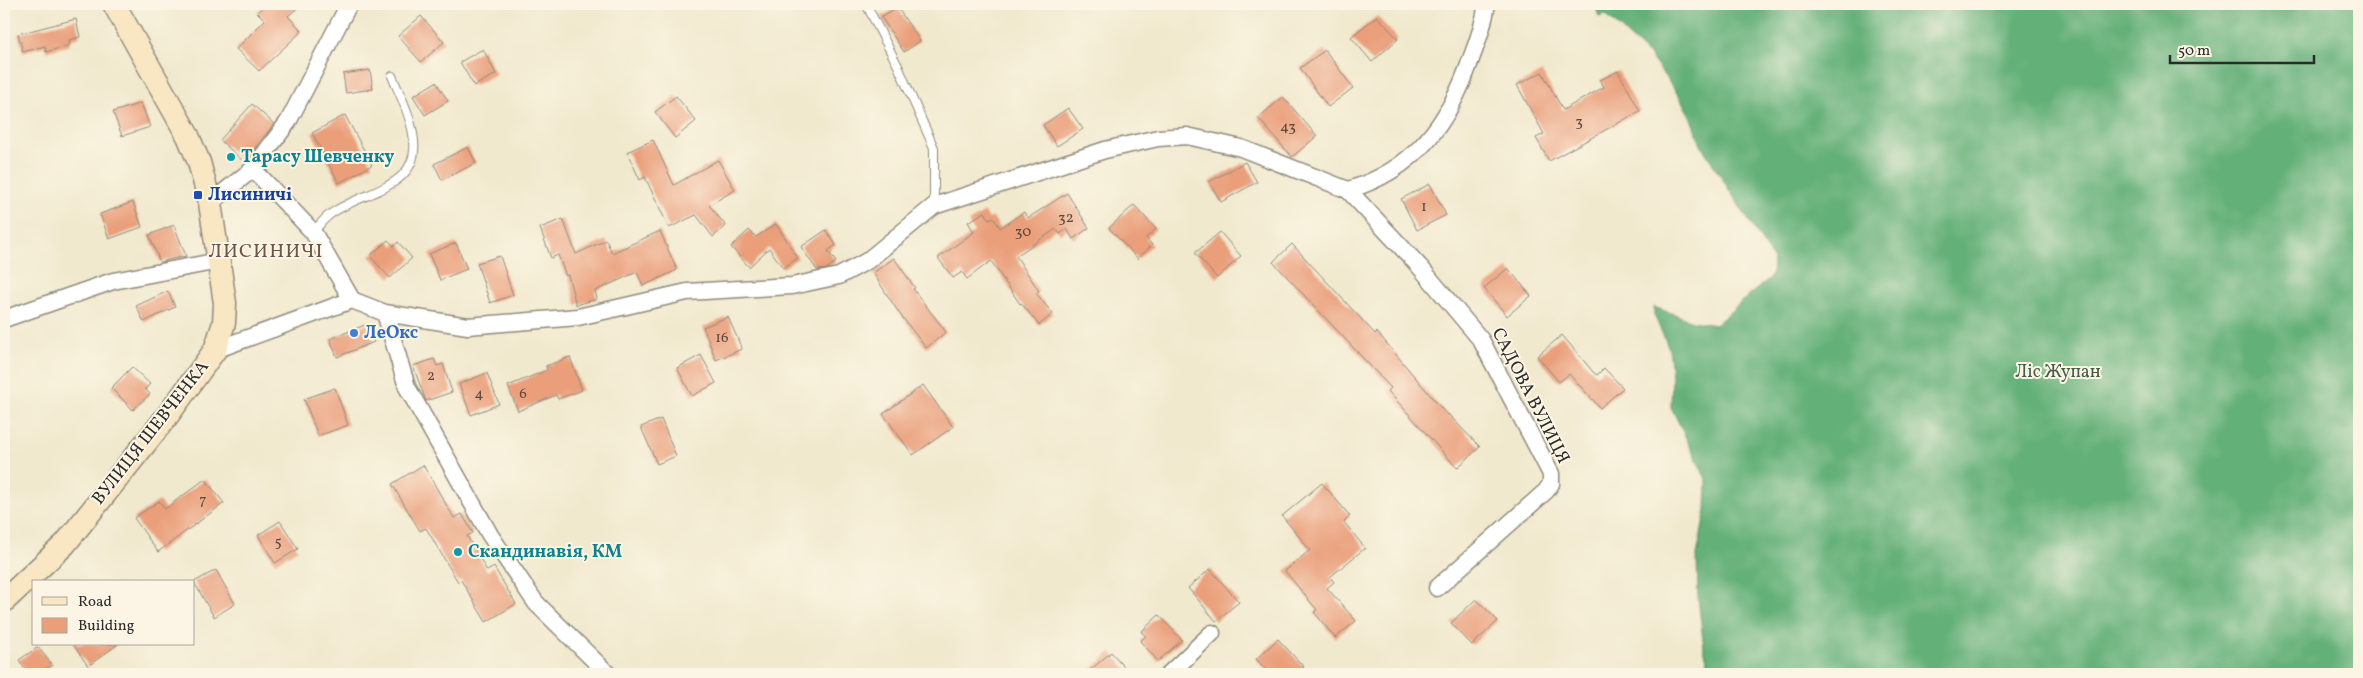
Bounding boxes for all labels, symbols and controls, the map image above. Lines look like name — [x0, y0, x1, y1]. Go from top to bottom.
scale bar — [2170, 32, 2314, 64]
text: 50 m — [2178, 41, 2210, 62]
house number: 3 — [1575, 112, 1583, 133]
house number: 43 — [1280, 117, 1296, 138]
place label: Тарасу Шевченку — [241, 145, 394, 170]
marker: Тарасу Шевченку — [225, 151, 237, 163]
place label: Лисиничі — [208, 183, 292, 208]
marker: Лисиничі — [192, 189, 204, 201]
house number: 1 — [1421, 197, 1427, 218]
house number: 32 — [1058, 208, 1074, 229]
house number: 30 — [1015, 222, 1031, 243]
district label: ЛИСИНИЧІ — [208, 238, 324, 266]
place label: ЛеОкс — [364, 321, 418, 346]
street label: САДОВА ВУЛИЦЯ — [1485, 324, 1575, 468]
marker: ЛеОкс — [348, 327, 360, 339]
house number: 16 — [715, 328, 729, 349]
street label: ВУЛИЦЯ ШЕВЧЕНКА — [87, 355, 216, 510]
park label: Ліс Жупан — [2015, 360, 2101, 385]
house number: 2 — [427, 366, 435, 387]
house number: 4 — [475, 384, 484, 405]
house number: 6 — [519, 384, 527, 405]
house number: 7 — [199, 490, 207, 511]
house number: 5 — [274, 532, 282, 553]
place label: Скандинавія, КМ — [468, 540, 622, 565]
marker: Скандинавія, КМ — [452, 546, 464, 558]
legend — [32, 580, 195, 646]
text: Road — [78, 592, 112, 613]
text: Building — [78, 616, 135, 637]

